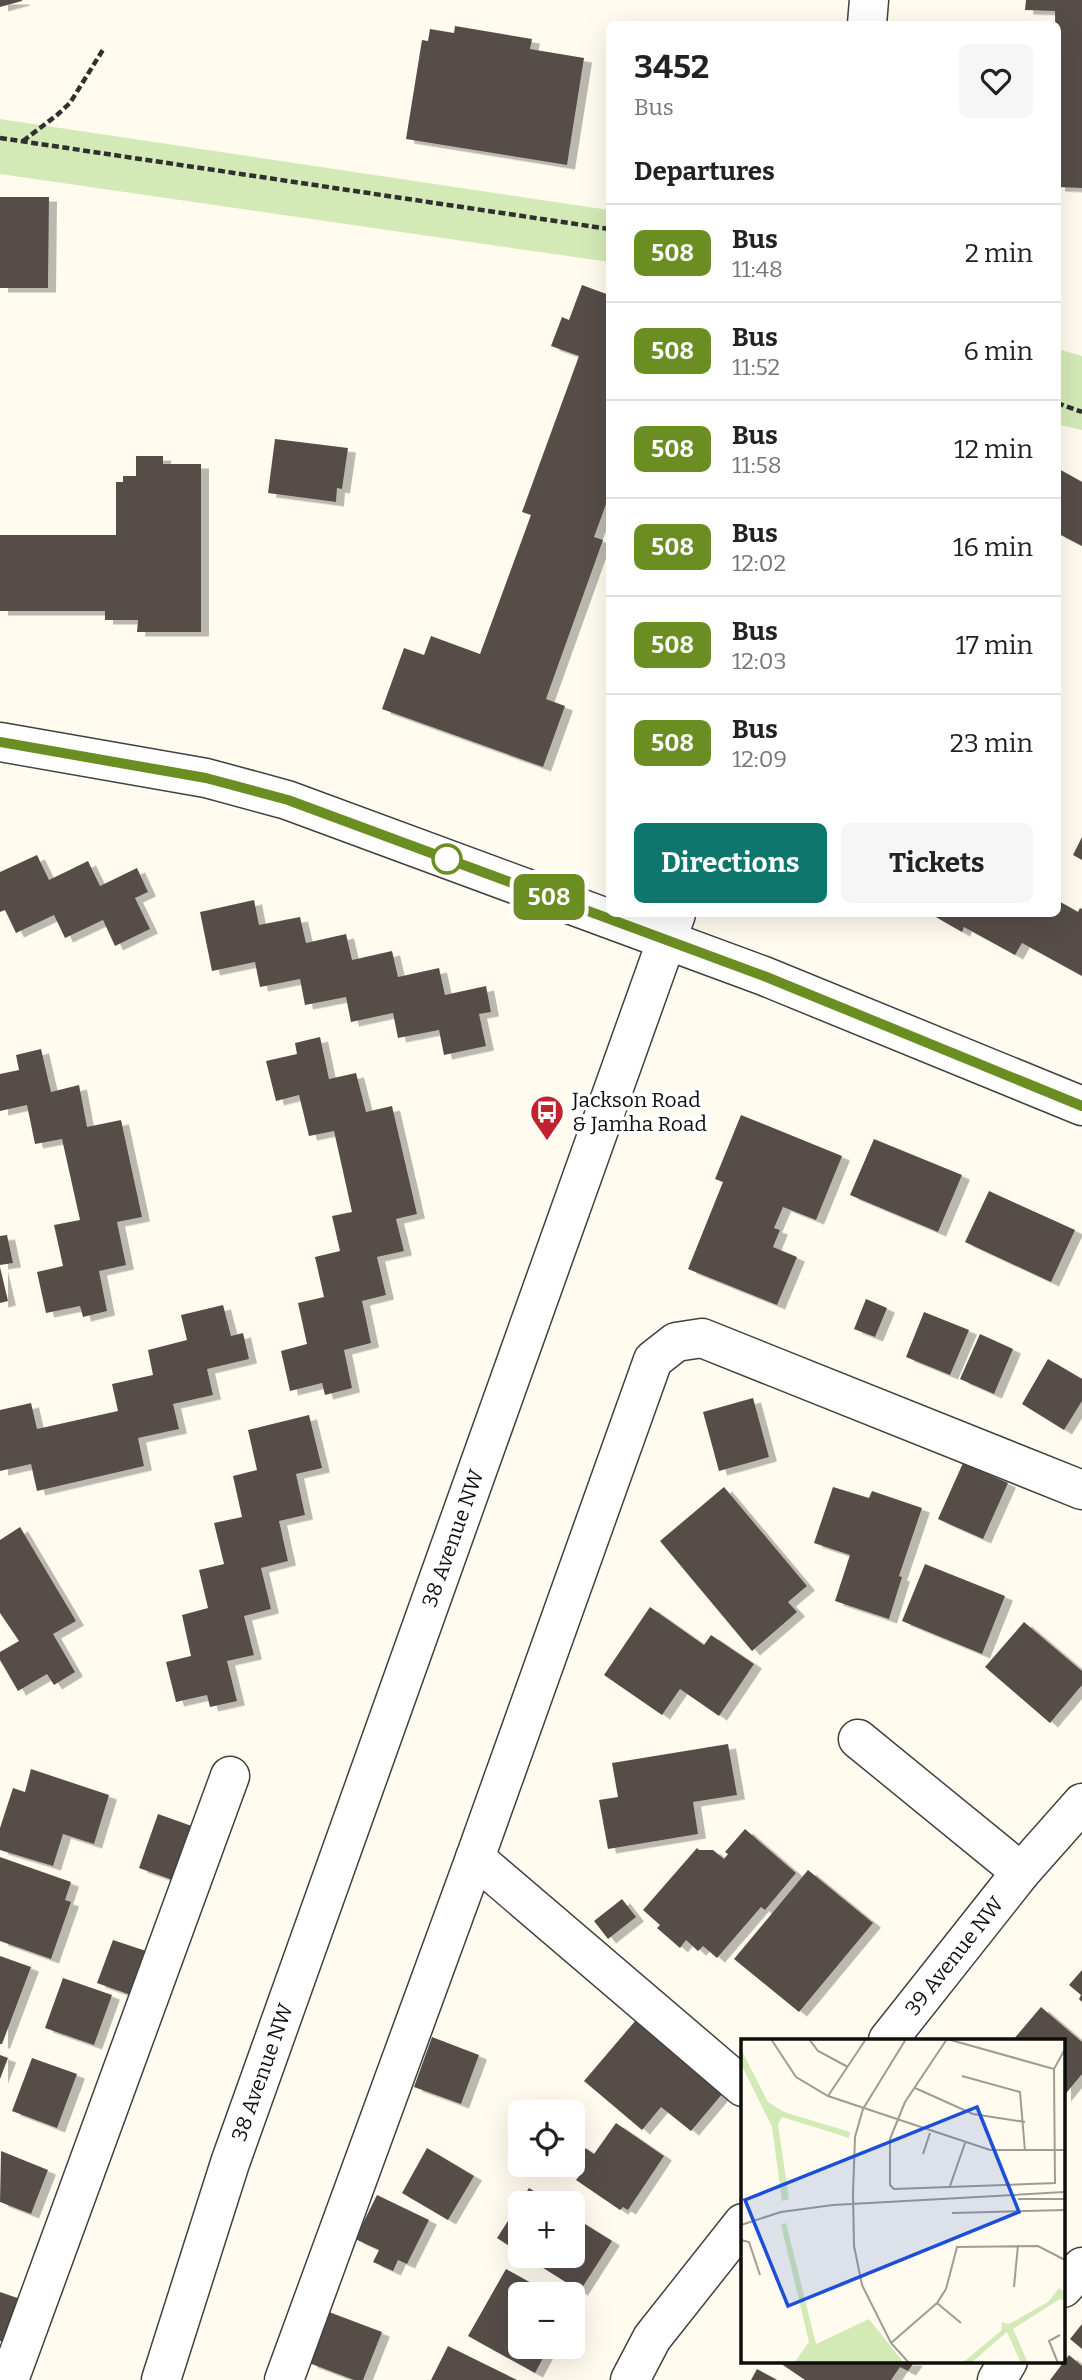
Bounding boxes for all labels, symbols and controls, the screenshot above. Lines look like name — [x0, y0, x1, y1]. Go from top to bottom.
button: heart — [959, 44, 1033, 118]
text: 3452 — [634, 47, 709, 87]
text: Bus — [634, 93, 674, 121]
text: Departures — [634, 156, 775, 187]
text: Bus — [732, 224, 778, 255]
text: 2 min — [965, 238, 1033, 269]
text: 508 — [651, 239, 694, 267]
text: 11:48 — [732, 255, 783, 283]
text: Bus — [732, 322, 778, 353]
text: 6 min — [964, 336, 1033, 367]
text: 508 — [651, 337, 694, 365]
text: 11:52 — [732, 353, 780, 381]
text: Bus — [732, 420, 778, 451]
text: 12 min — [954, 434, 1033, 465]
text: 508 — [651, 435, 694, 463]
text: 11:58 — [732, 451, 782, 479]
text: Bus — [732, 518, 778, 549]
text: 16 min — [953, 532, 1033, 563]
text: 508 — [651, 533, 694, 561]
text: 12:02 — [732, 549, 786, 577]
text: Bus — [732, 616, 778, 647]
text: 17 min — [955, 630, 1033, 661]
text: 508 — [651, 631, 694, 659]
text: 12:03 — [732, 647, 787, 675]
text: Bus — [732, 714, 778, 745]
text: 23 min — [950, 728, 1033, 759]
text: 508 — [651, 729, 694, 757]
text: 12:09 — [732, 745, 787, 773]
button: Directions — [634, 823, 827, 903]
button: Tickets — [841, 823, 1033, 903]
unlabelled marker — [432, 844, 462, 874]
line badge: 508 — [509, 874, 589, 920]
text: 508 — [528, 883, 570, 911]
place label: Jackson Road & Jamha Road — [571, 1087, 707, 1137]
bus stop icon: Jackson Road & Jamha Road — [528, 1093, 566, 1142]
street label: 38 Avenue NW — [417, 1465, 490, 1611]
street label: 39 Avenue NW — [899, 1891, 1010, 2021]
street label: 38 Avenue NW — [226, 1999, 299, 2145]
inset map — [741, 2039, 1064, 2362]
map controls — [508, 2100, 585, 2359]
button: locate — [508, 2100, 585, 2177]
button: + — [508, 2191, 585, 2268]
button: − — [508, 2282, 585, 2359]

